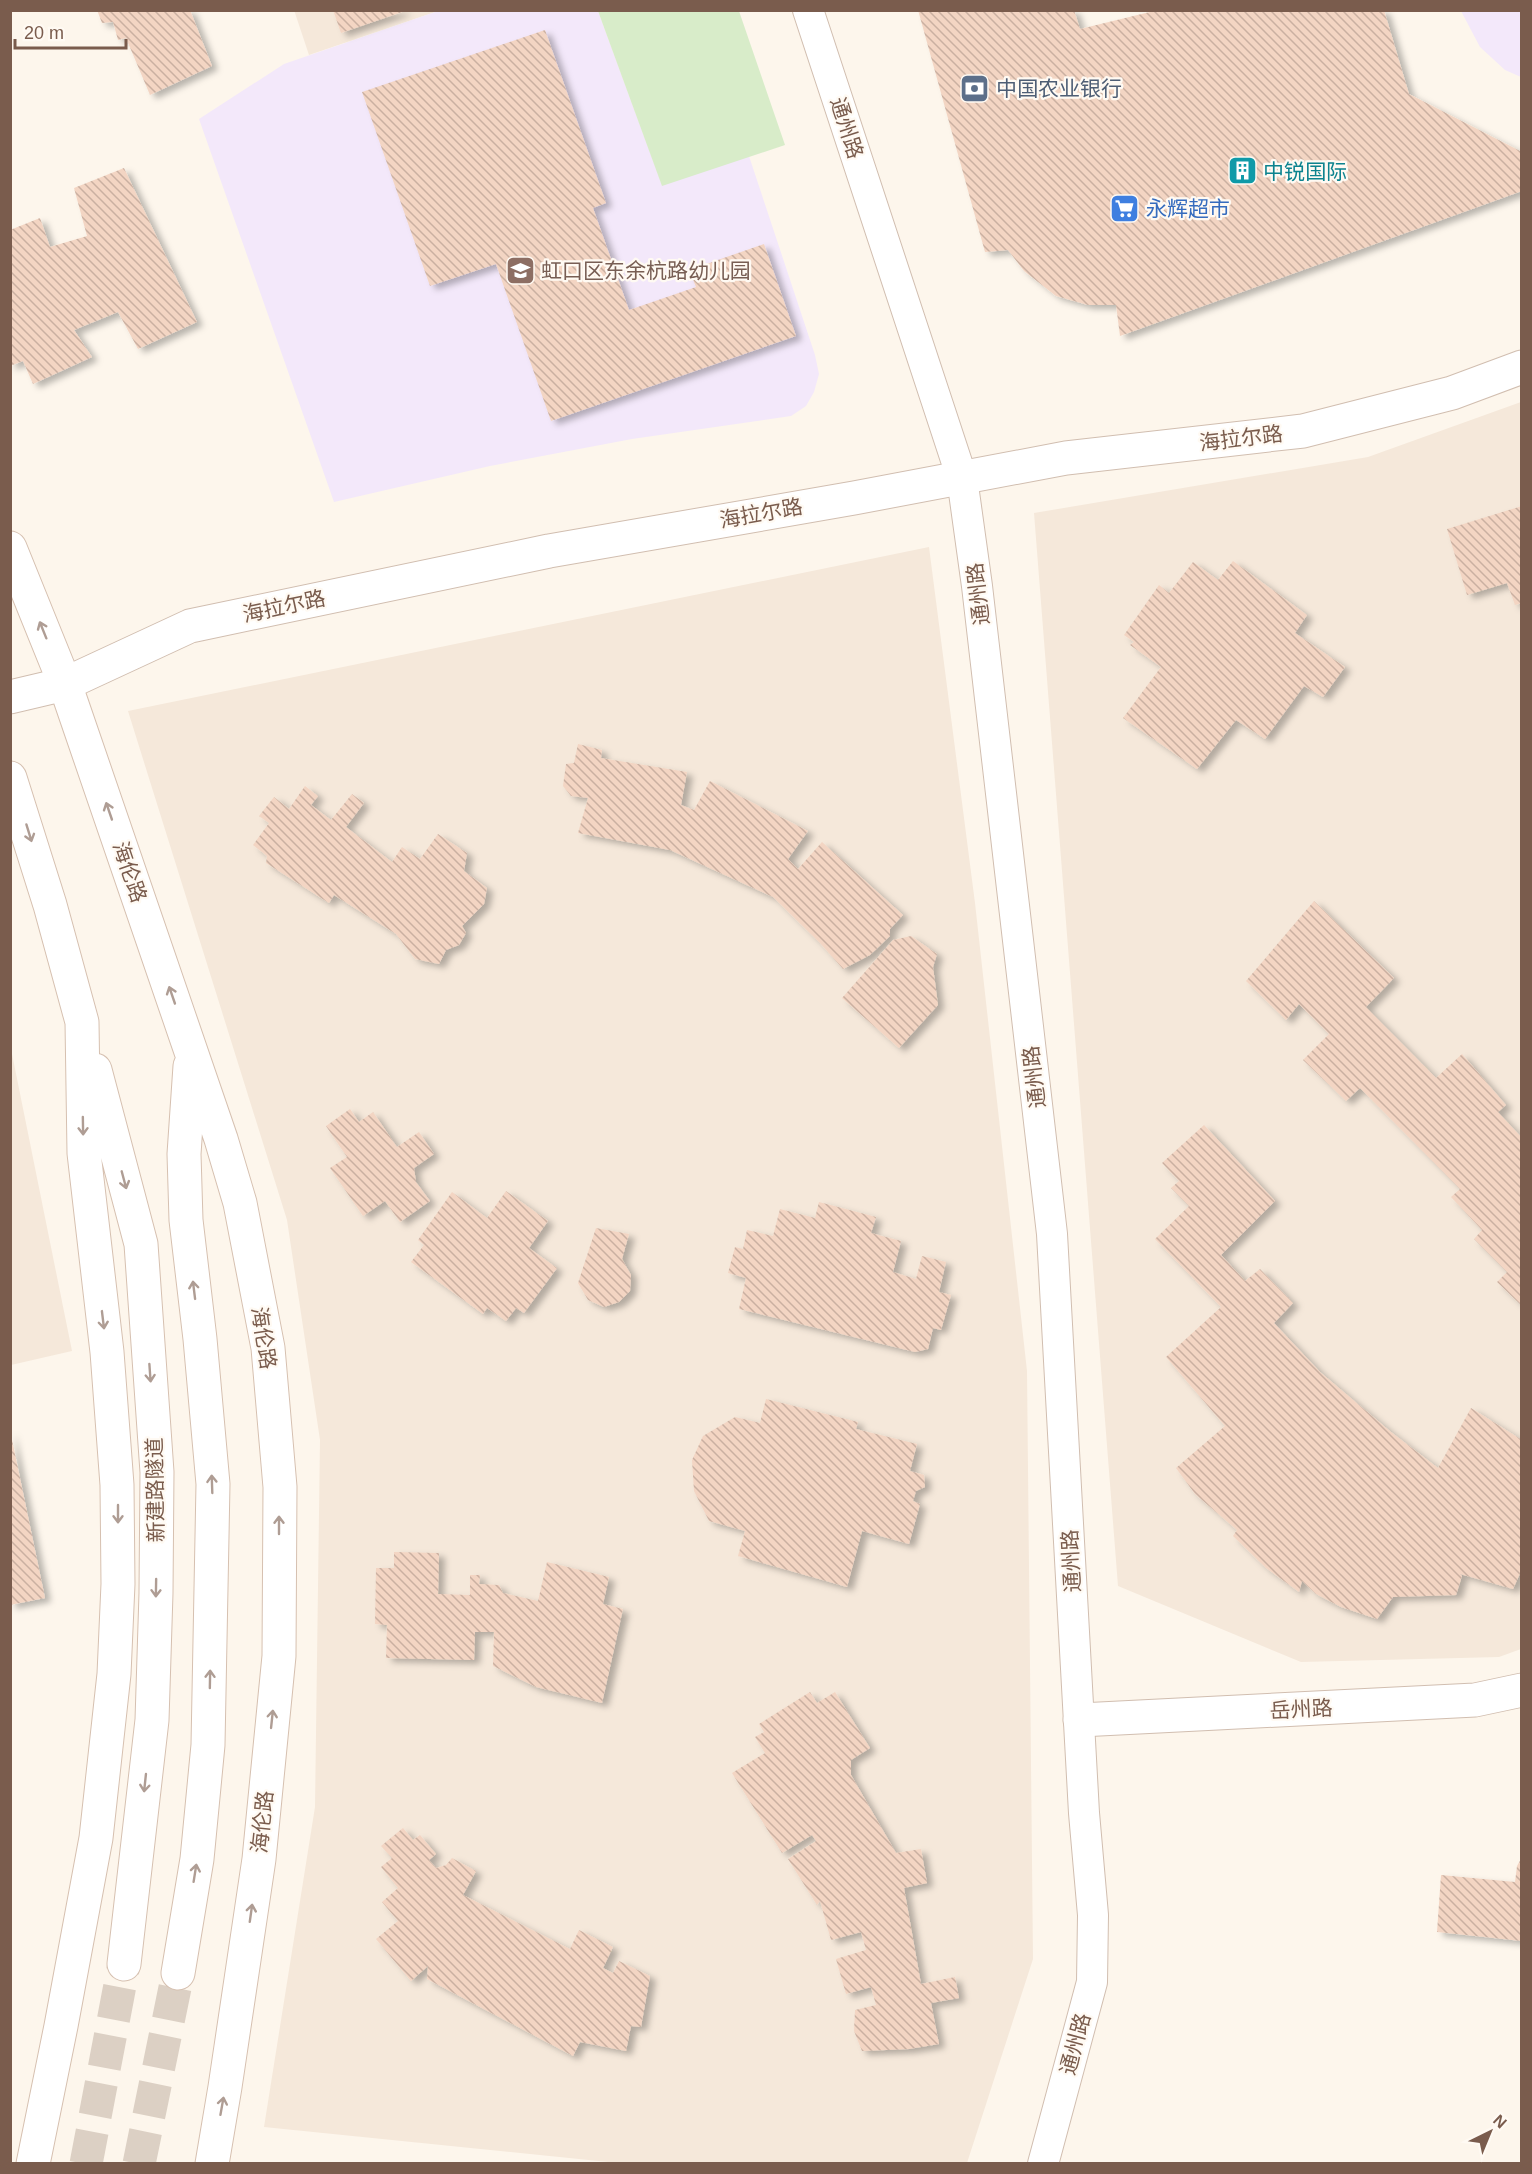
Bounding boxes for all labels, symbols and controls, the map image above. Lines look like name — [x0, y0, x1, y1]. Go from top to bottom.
scale bar — [15, 12, 126, 50]
text: 20 m — [24, 23, 64, 43]
bank icon: 中国农业银行 — [959, 72, 991, 104]
place label: 中国农业银行 — [996, 77, 1122, 100]
street label: 通州路 — [826, 94, 868, 162]
building icon: 中锐国际 — [1226, 155, 1258, 187]
place label: 中锐国际 — [1263, 160, 1347, 183]
supermarket icon: 永辉超市 — [1109, 192, 1141, 224]
place label: 永辉超市 — [1146, 197, 1230, 220]
school or university icon: 虹口区东余杭路幼儿园 — [504, 254, 536, 286]
place label: 虹口区东余杭路幼儿园 — [541, 259, 751, 282]
street label: 海拉尔路 — [1198, 421, 1284, 455]
street label: 海拉尔路 — [718, 494, 804, 532]
street label: 通州路 — [963, 561, 993, 627]
street label: 海拉尔路 — [241, 586, 327, 626]
one-way arrow — [37, 621, 48, 639]
one-way arrow — [102, 802, 113, 820]
one-way arrow — [24, 823, 35, 842]
street label: 海伦路 — [109, 838, 151, 906]
one-way arrow — [166, 986, 177, 1005]
street label: 通州路 — [1019, 1044, 1049, 1110]
one-way arrow — [78, 1115, 89, 1135]
one-way arrow — [119, 1170, 130, 1189]
one-way arrow — [189, 1281, 200, 1300]
street label: 海伦路 — [248, 1305, 280, 1371]
one-way arrow — [97, 1309, 108, 1329]
one-way arrow — [145, 1362, 156, 1382]
street label: 新建路隧道 — [143, 1437, 167, 1543]
one-way arrow — [207, 1475, 218, 1495]
one-way arrow — [112, 1503, 124, 1523]
one-way arrow — [274, 1515, 285, 1535]
street label: 通州路 — [1058, 1529, 1084, 1593]
one-way arrow — [150, 1578, 162, 1598]
one-way arrow — [204, 1670, 215, 1690]
street label: 岳州路 — [1269, 1696, 1333, 1722]
one-way arrow — [267, 1710, 278, 1730]
one-way arrow — [139, 1772, 150, 1792]
street label: 海伦路 — [247, 1789, 277, 1855]
one-way arrow — [189, 1864, 200, 1884]
one-way arrow — [246, 1904, 257, 1923]
street label: 通州路 — [1056, 2011, 1094, 2077]
one-way arrow — [217, 2097, 228, 2116]
north arrow — [1460, 2102, 1520, 2162]
text: N — [1490, 2111, 1510, 2132]

